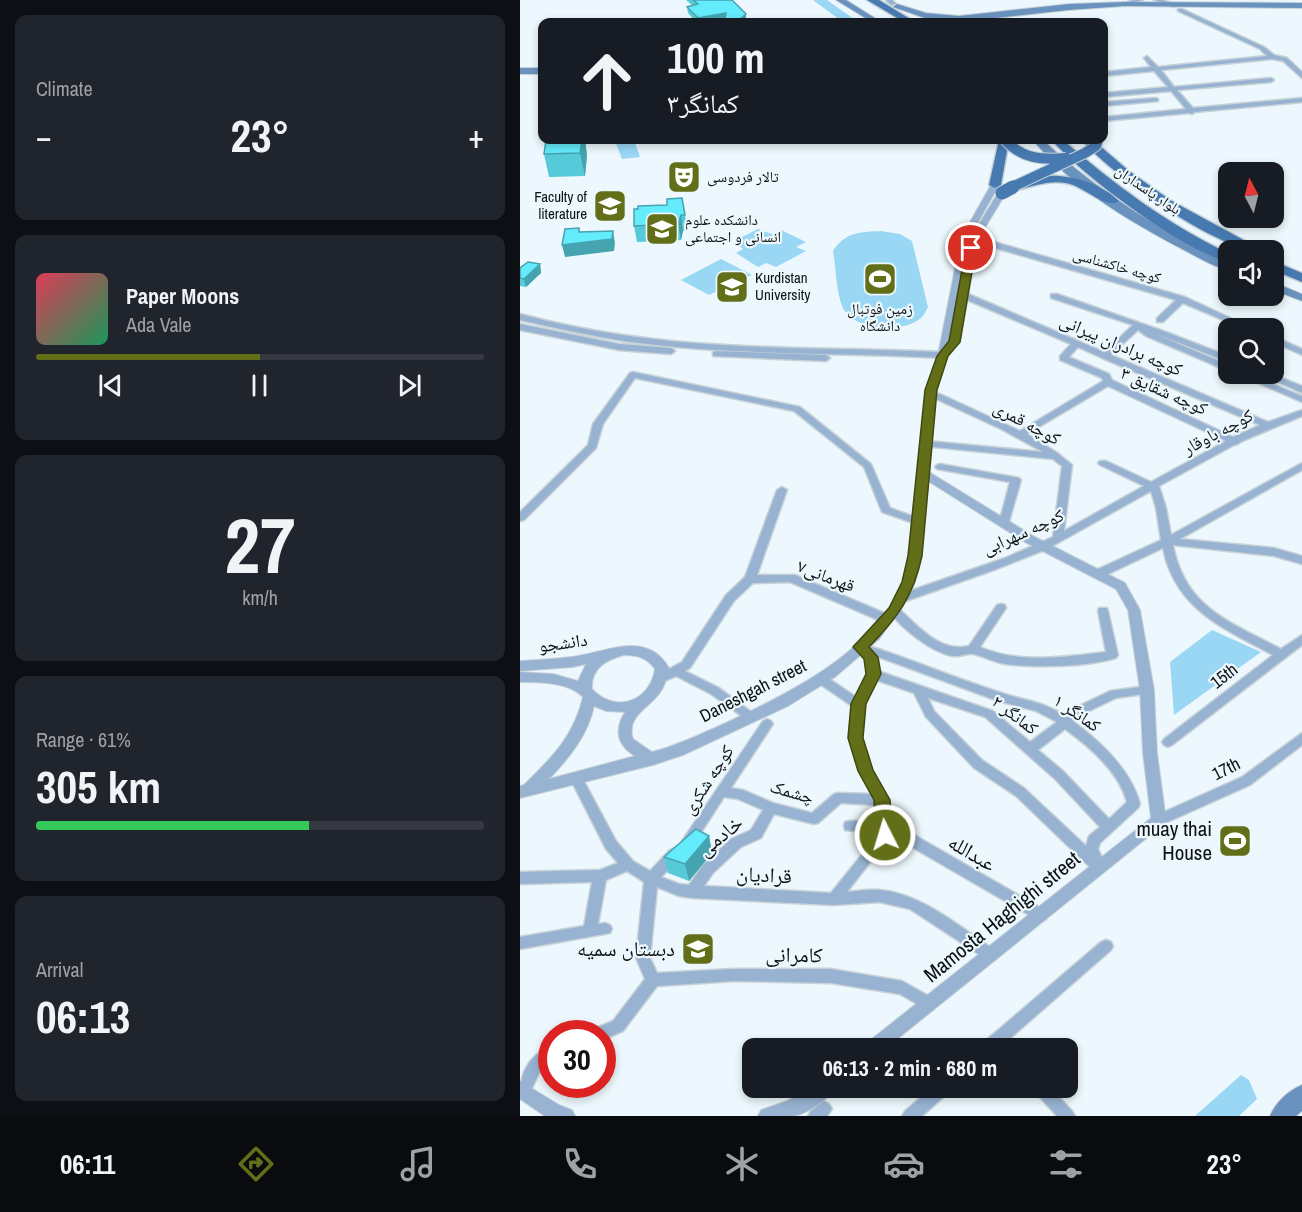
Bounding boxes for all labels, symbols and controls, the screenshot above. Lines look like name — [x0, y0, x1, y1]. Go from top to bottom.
text: 100 m — [667, 30, 765, 86]
icon: ahead — [568, 42, 646, 120]
text: Climate — [36, 75, 93, 102]
text: کمانگر۳ — [667, 85, 739, 121]
text: 23° — [230, 105, 290, 166]
text: − — [36, 114, 52, 158]
text: + — [468, 114, 484, 158]
theatre icon: تالار فردوسی — [666, 159, 702, 195]
street label: بلوار پاسداران — [1111, 160, 1185, 219]
north arrow — [1218, 162, 1284, 228]
map controls — [1218, 162, 1284, 384]
place label: تالار فردوسی — [707, 166, 779, 187]
place label: Faculty of literature — [534, 186, 588, 224]
school or university icon: Faculty of literature — [592, 188, 628, 224]
place label: دانشکده علوم انسانی و اجتماعی — [685, 209, 781, 247]
school or university icon: دانشکده علوم انسانی و اجتماعی — [644, 211, 680, 247]
pin — [945, 222, 996, 273]
icon: arrive — [954, 231, 987, 264]
button: sound — [1218, 240, 1284, 306]
street label: کوچه خاکشناسی — [1071, 243, 1164, 288]
sports icon: زمین فوتبال دانشگاه — [862, 261, 898, 297]
place label: Kurdistan University — [755, 267, 811, 305]
school or university icon: Kurdistan University — [714, 269, 750, 305]
text: Paper Moons — [126, 281, 239, 311]
place label: زمین فوتبال دانشگاه — [847, 298, 913, 336]
street label: کوچه برادران پیرانی — [1056, 307, 1187, 382]
text: Ada Vale — [126, 311, 191, 338]
button: search — [1218, 318, 1284, 384]
street label: کوچه شقایق ۳ — [1117, 360, 1212, 421]
icon: previous — [94, 369, 127, 402]
icon: pause — [243, 369, 276, 402]
icon: next — [393, 369, 426, 402]
street label: کوچه قمری — [989, 394, 1066, 451]
street label: کوچه باوقار — [1177, 402, 1258, 461]
text: 27 — [224, 492, 296, 597]
street label: کوچه سهرابی — [978, 502, 1068, 561]
street label: قهرمانی۷ — [794, 553, 859, 598]
text: km/h — [242, 584, 278, 611]
street label: دانشجو — [537, 627, 589, 658]
street label: Daneshgah street — [695, 653, 810, 728]
street label: 15th — [1205, 657, 1243, 694]
street label: کمانگر ۱ — [1049, 688, 1106, 738]
street label: کمانگر ۲ — [987, 689, 1044, 741]
text: Range · 61% — [36, 726, 131, 753]
street label: کوچه شکری — [676, 740, 740, 819]
street label: 17th — [1207, 751, 1244, 786]
text: 305 km — [36, 756, 161, 817]
street label: چشمک — [767, 773, 817, 810]
position arrow — [853, 803, 917, 867]
street label: خادمی — [691, 808, 749, 863]
place label: muay thai House — [1136, 814, 1212, 867]
sports icon: muay thai House — [1217, 823, 1253, 859]
street label: عبدالله — [943, 827, 1002, 878]
street label: Mamosta Haghighi street — [917, 844, 1086, 989]
street label: قرادیان — [735, 859, 793, 890]
school or university icon: دبستان سمیه — [680, 931, 716, 967]
place label: دبستان سمیه — [577, 934, 675, 963]
street label: کامرانی — [765, 940, 823, 970]
text: Arrival — [36, 956, 83, 983]
text: 06:13 — [36, 986, 130, 1047]
speed limit sign: 30 — [538, 1020, 616, 1098]
text: 06:13 · 2 min · 680 m — [823, 1053, 997, 1083]
icon: directions — [235, 1143, 277, 1185]
icon: music — [397, 1143, 439, 1185]
icon: phone — [559, 1143, 601, 1185]
icon: climate — [721, 1143, 763, 1185]
icon: car — [883, 1143, 925, 1185]
icon: filters — [1045, 1143, 1087, 1185]
text: 06:11 — [60, 1146, 115, 1182]
text: 23° — [1207, 1146, 1242, 1182]

